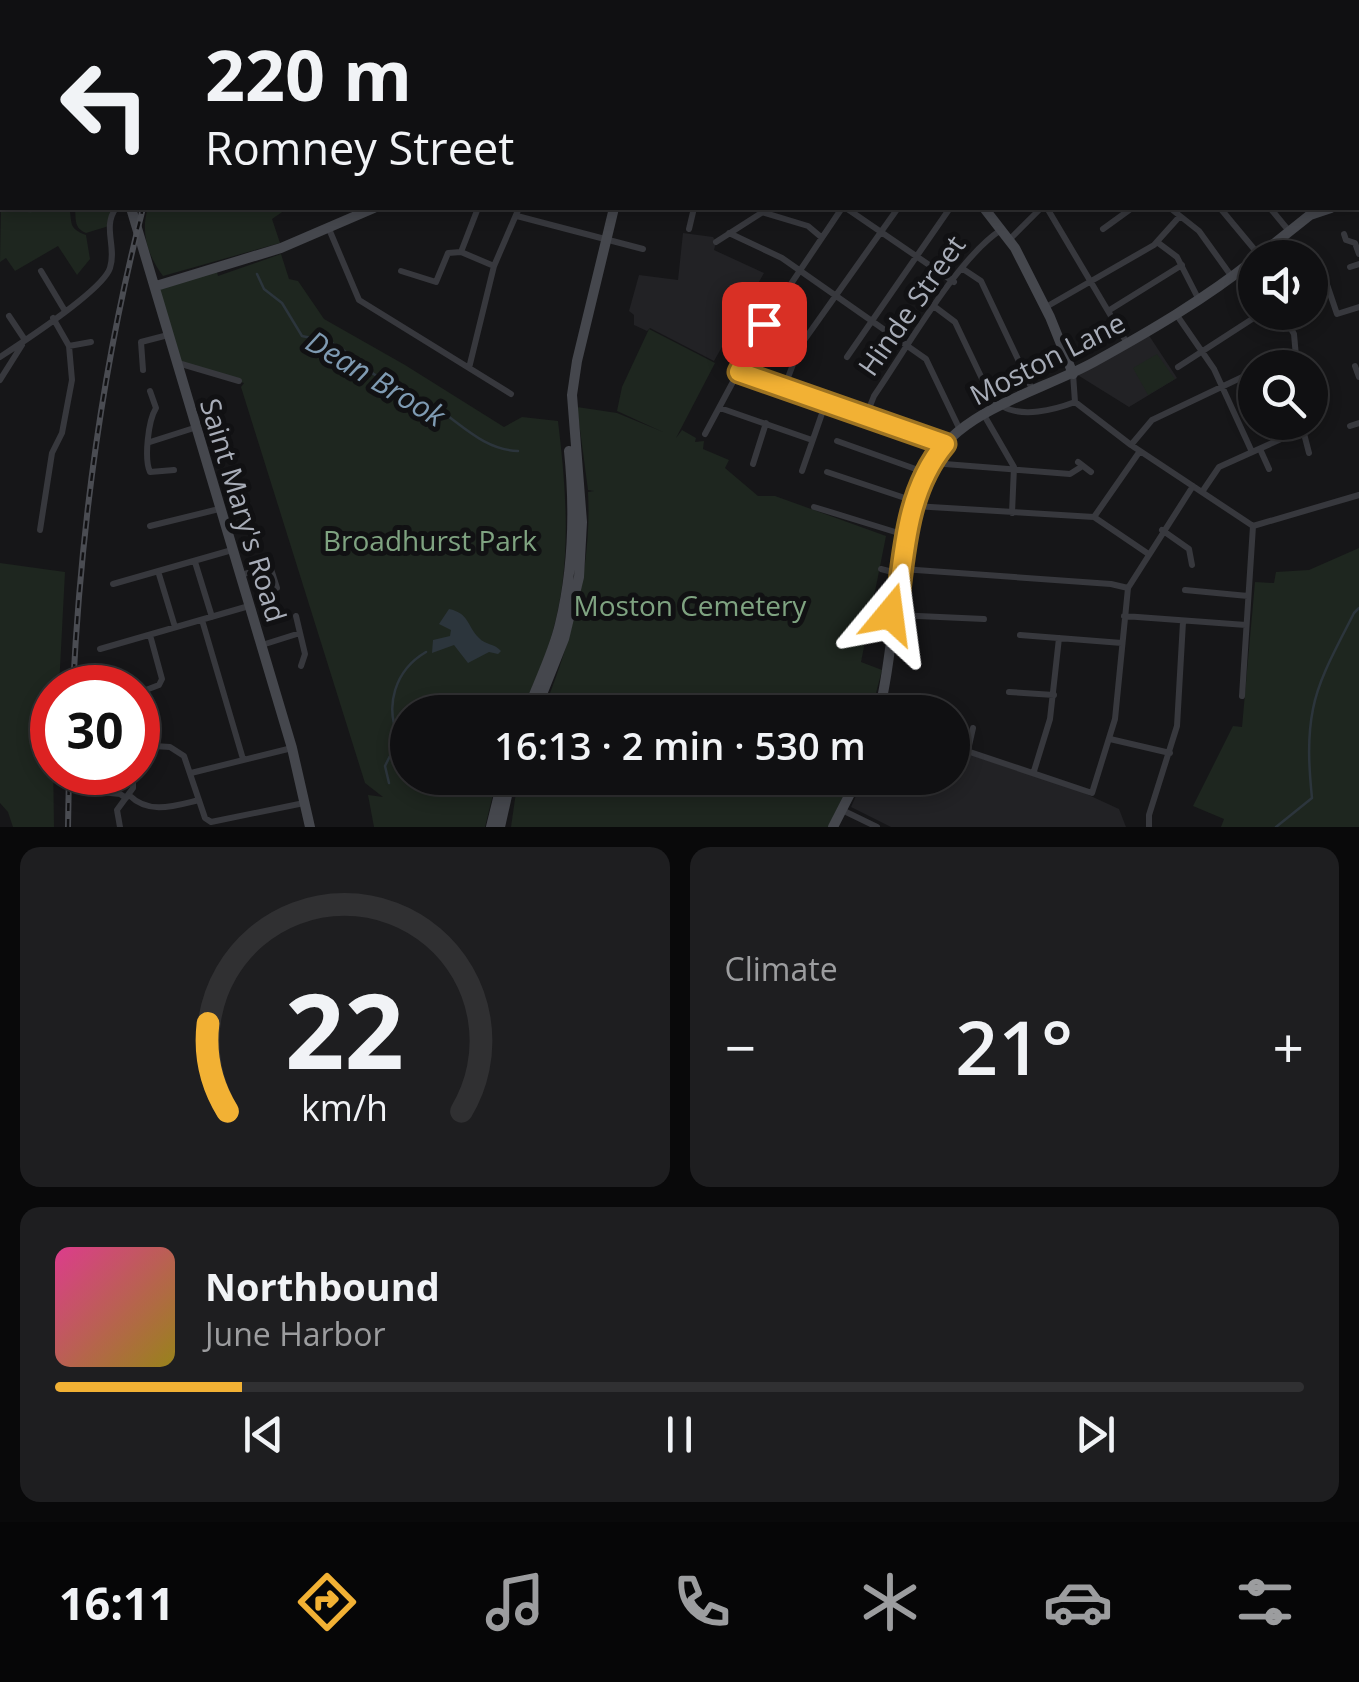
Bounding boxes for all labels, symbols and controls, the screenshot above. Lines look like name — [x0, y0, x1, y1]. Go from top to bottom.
text: 220 m — [205, 26, 412, 122]
icon: left — [40, 40, 170, 170]
text: Romney Street — [205, 117, 514, 178]
street label: Hinde Street — [849, 227, 973, 383]
map controls — [1238, 240, 1328, 440]
button: sound — [1238, 240, 1328, 330]
pin — [722, 282, 807, 367]
icon: arrive — [737, 297, 792, 352]
street label: Moston Lane — [963, 303, 1131, 413]
water label: Dean Brook — [299, 320, 454, 436]
button: search — [1238, 350, 1328, 440]
street label: Saint Mary's Road — [192, 393, 296, 627]
park label: Broadhurst Park — [323, 521, 537, 559]
position arrow — [838, 562, 942, 666]
park label: Moston Cemetery — [574, 586, 807, 624]
speed limit sign: 30 — [30, 665, 160, 795]
text: 16:13 · 2 min · 530 m — [494, 719, 866, 771]
text: Climate — [725, 947, 838, 990]
text: 22 — [285, 958, 404, 1099]
text: 21° — [955, 995, 1073, 1097]
text: − — [725, 1009, 756, 1084]
text: + — [1273, 1009, 1304, 1084]
text: km/h — [301, 1083, 388, 1131]
text: Northbound — [205, 1260, 440, 1312]
text: June Harbor — [205, 1312, 385, 1355]
icon: previous — [236, 1407, 291, 1462]
icon: pause — [652, 1407, 707, 1462]
icon: next — [1068, 1407, 1123, 1462]
icon: directions — [292, 1567, 362, 1637]
icon: music — [480, 1567, 550, 1637]
icon: phone — [667, 1567, 737, 1637]
icon: climate — [855, 1567, 925, 1637]
icon: car — [1043, 1567, 1113, 1637]
icon: filters — [1230, 1567, 1300, 1637]
text: 16:11 — [59, 1572, 175, 1633]

